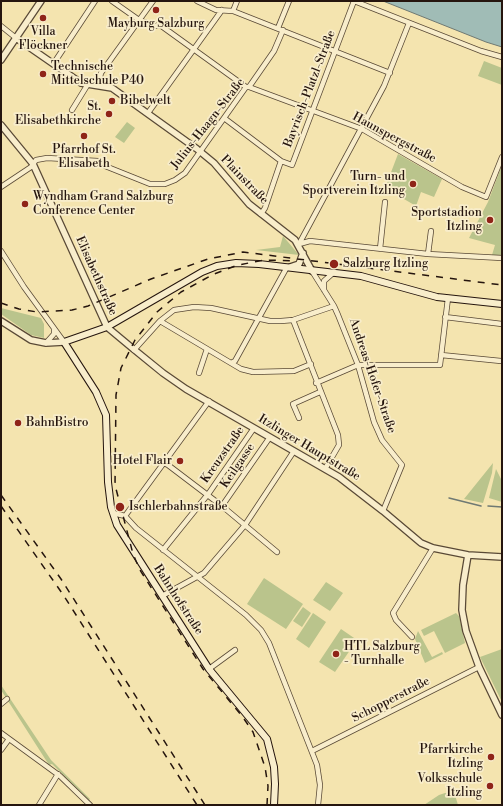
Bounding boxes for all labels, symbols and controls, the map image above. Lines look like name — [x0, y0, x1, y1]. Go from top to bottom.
marker: Mayburg Salzburg — [151, 5, 161, 15]
marker: Villa Flöckner — [38, 13, 48, 23]
place label: Mayburg Salzburg — [107, 17, 205, 31]
place label: Villa Flöckner — [19, 25, 67, 53]
street label: Bayrisch-Platzl-Straße — [281, 28, 339, 150]
place label: Technische Mittelschule P40 — [51, 60, 144, 88]
marker: Technische Mittelschule P40 — [38, 69, 48, 79]
street label: Julius-Haagn-Straße — [168, 76, 248, 172]
place label: Bibelwelt — [120, 94, 171, 108]
marker: Bibelwelt — [107, 96, 117, 106]
place label: St. Elisabethkirche — [15, 100, 101, 128]
marker: St. Elisabethkirche — [104, 109, 114, 119]
street label: Haunspergstraße — [350, 110, 438, 166]
marker: Pfarrhof St. Elisabeth — [79, 131, 89, 141]
place label: Pfarrhof St. Elisabeth — [52, 143, 116, 171]
street label: Plainstraße — [217, 153, 271, 207]
place label: Turn- und Sportverein Itzling — [303, 170, 405, 198]
marker: Turn- und Sportverein Itzling — [408, 179, 418, 189]
place label: Wyndham Grand Salzburg Conference Center — [33, 190, 173, 218]
marker: Wyndham Grand Salzburg Conference Center — [20, 199, 30, 209]
place label: Sportstadion Itzling — [411, 206, 482, 234]
marker: Sportstadion Itzling — [485, 215, 495, 225]
street label: Elisabethstraße — [72, 234, 120, 318]
place label: Salzburg Itzling — [343, 257, 428, 271]
marker: Salzburg Itzling — [328, 258, 340, 270]
street label: Andreas-Hofer-Straße — [346, 317, 398, 435]
street label: Itzlinger Hauptstraße — [255, 412, 363, 484]
place label: BahnBistro — [26, 416, 89, 430]
marker: BahnBistro — [13, 418, 23, 428]
street label: Kreuzstraße — [198, 424, 248, 486]
street label: Keilgasse — [218, 441, 258, 491]
place label: Hotel Flair — [113, 454, 172, 468]
marker: Hotel Flair — [175, 456, 185, 466]
place label: Ischlerbahnstraße — [129, 500, 227, 514]
marker: Ischlerbahnstraße — [114, 501, 126, 513]
street label: Bahnhofstraße — [150, 562, 206, 638]
place label: HTL Salzburg - Turnhalle — [344, 640, 420, 668]
marker: HTL Salzburg - Turnhalle — [331, 649, 341, 659]
street label: Schopperstraße — [350, 674, 432, 726]
place label: Pfarrkirche Itzling — [419, 743, 483, 771]
marker: Pfarrkirche Itzling — [486, 752, 496, 762]
place label: Volksschule Itzling — [417, 772, 482, 800]
marker: Volksschule Itzling — [485, 781, 495, 791]

